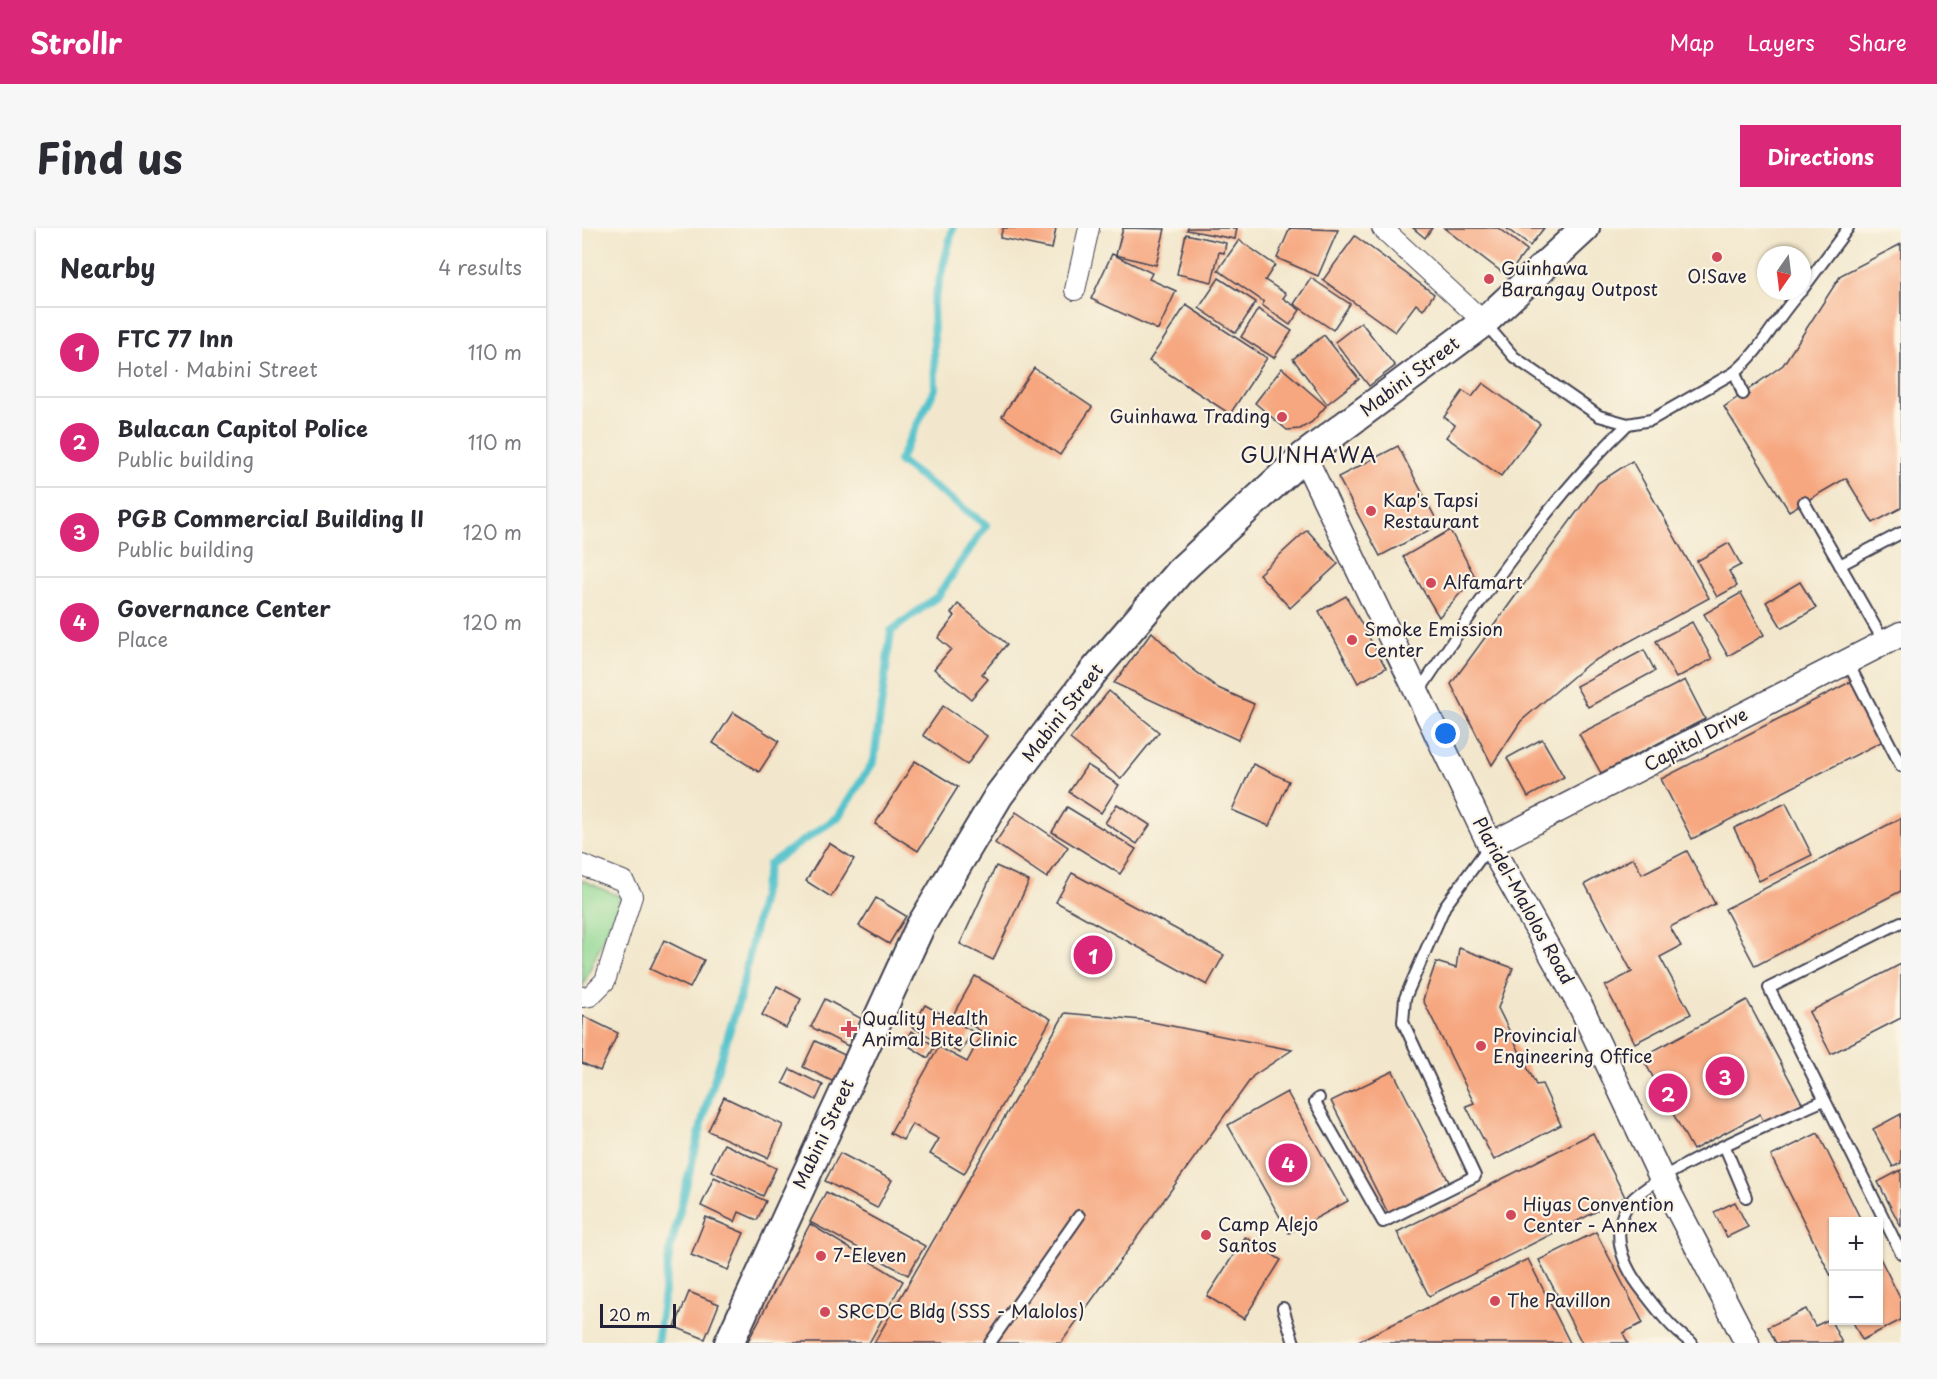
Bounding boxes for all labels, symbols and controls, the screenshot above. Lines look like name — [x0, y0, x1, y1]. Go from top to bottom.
text: Strollr — [30, 21, 122, 64]
text: Map — [1670, 26, 1714, 58]
text: Layers — [1747, 26, 1815, 58]
text: Share — [1848, 26, 1907, 58]
text: Find us — [36, 125, 183, 188]
button: Directions — [1740, 125, 1901, 187]
north arrow — [1757, 246, 1811, 300]
text: Nearby — [60, 248, 155, 287]
marker: O!Save — [1710, 250, 1724, 264]
text: 4 results — [438, 252, 522, 282]
place label: Guinhawa Barangay Outpost — [1501, 254, 1658, 302]
place label: O!Save — [1687, 262, 1747, 289]
marker: Guinhawa Barangay Outpost — [1482, 272, 1496, 286]
text: FTC 77 Inn — [117, 321, 233, 354]
street label: Mabini Street — [1354, 329, 1465, 422]
text: 1 — [75, 337, 84, 367]
text: 110 m — [468, 337, 522, 367]
text: Hotel · Mabini Street — [117, 354, 318, 384]
place label: Guinhawa Trading — [1110, 402, 1270, 429]
marker: Guinhawa Trading — [1275, 410, 1289, 424]
text: Bulacan Capitol Police — [117, 411, 368, 444]
text: 2 — [72, 427, 87, 457]
text: 110 m — [468, 427, 522, 457]
district label: GUINHAWA — [1240, 438, 1378, 470]
text: Public building — [117, 444, 254, 474]
place label: Kap's Tapsi Restaurant — [1383, 486, 1479, 534]
text: PGB Commercial Building II — [117, 501, 424, 534]
marker: Kap's Tapsi Restaurant — [1364, 504, 1378, 518]
text: 3 — [73, 517, 86, 547]
text: 120 m — [463, 517, 522, 547]
text: Public building — [117, 534, 254, 564]
place label: Alfamart — [1443, 568, 1523, 595]
marker: Alfamart — [1424, 576, 1438, 590]
text: Governance Center — [117, 591, 331, 624]
text: 4 — [73, 607, 86, 637]
text: 120 m — [463, 607, 522, 637]
place label: Smoke Emission Center — [1364, 615, 1503, 663]
text: Place — [117, 624, 168, 654]
marker: Smoke Emission Center — [1345, 633, 1359, 647]
street label: Mabini Street — [1015, 657, 1109, 767]
street label: Capitol Drive — [1639, 700, 1752, 777]
your location — [1431, 719, 1460, 748]
street label: Plaridel-Malolos Road — [1467, 812, 1582, 989]
pin: 1 — [1074, 932, 1112, 978]
place label: Quality Health Animal Bite Clinic — [862, 1004, 1017, 1052]
marker: Quality Health Animal Bite Clinic — [840, 1020, 858, 1038]
place label: Provincial Engineering Office — [1493, 1021, 1653, 1069]
marker: Provincial Engineering Office — [1474, 1039, 1488, 1053]
pin: 3 — [1706, 1054, 1744, 1098]
pin: 2 — [1648, 1070, 1688, 1116]
street label: Mabini Street — [785, 1074, 860, 1193]
pin: 4 — [1268, 1140, 1308, 1186]
place label: Hiyas Convention Center - Annex — [1523, 1190, 1674, 1238]
marker: Hiyas Convention Center - Annex — [1504, 1208, 1518, 1222]
place label: Camp Alejo Santos — [1218, 1210, 1318, 1258]
map controls — [1829, 1217, 1883, 1325]
button: + — [1829, 1217, 1883, 1271]
marker: Camp Alejo Santos — [1199, 1228, 1213, 1242]
place label: 7-Eleven — [833, 1241, 907, 1268]
marker: 7-Eleven — [814, 1249, 828, 1263]
button: − — [1829, 1271, 1883, 1325]
place label: The Pavillon — [1507, 1286, 1611, 1313]
marker: The Pavillon — [1488, 1294, 1502, 1308]
place label: SRCDC Bldg (SSS - Malolos) — [837, 1297, 1085, 1324]
scale bar — [600, 1301, 676, 1328]
text: 20 m — [609, 1302, 650, 1326]
marker: SRCDC Bldg (SSS - Malolos) — [818, 1305, 832, 1319]

